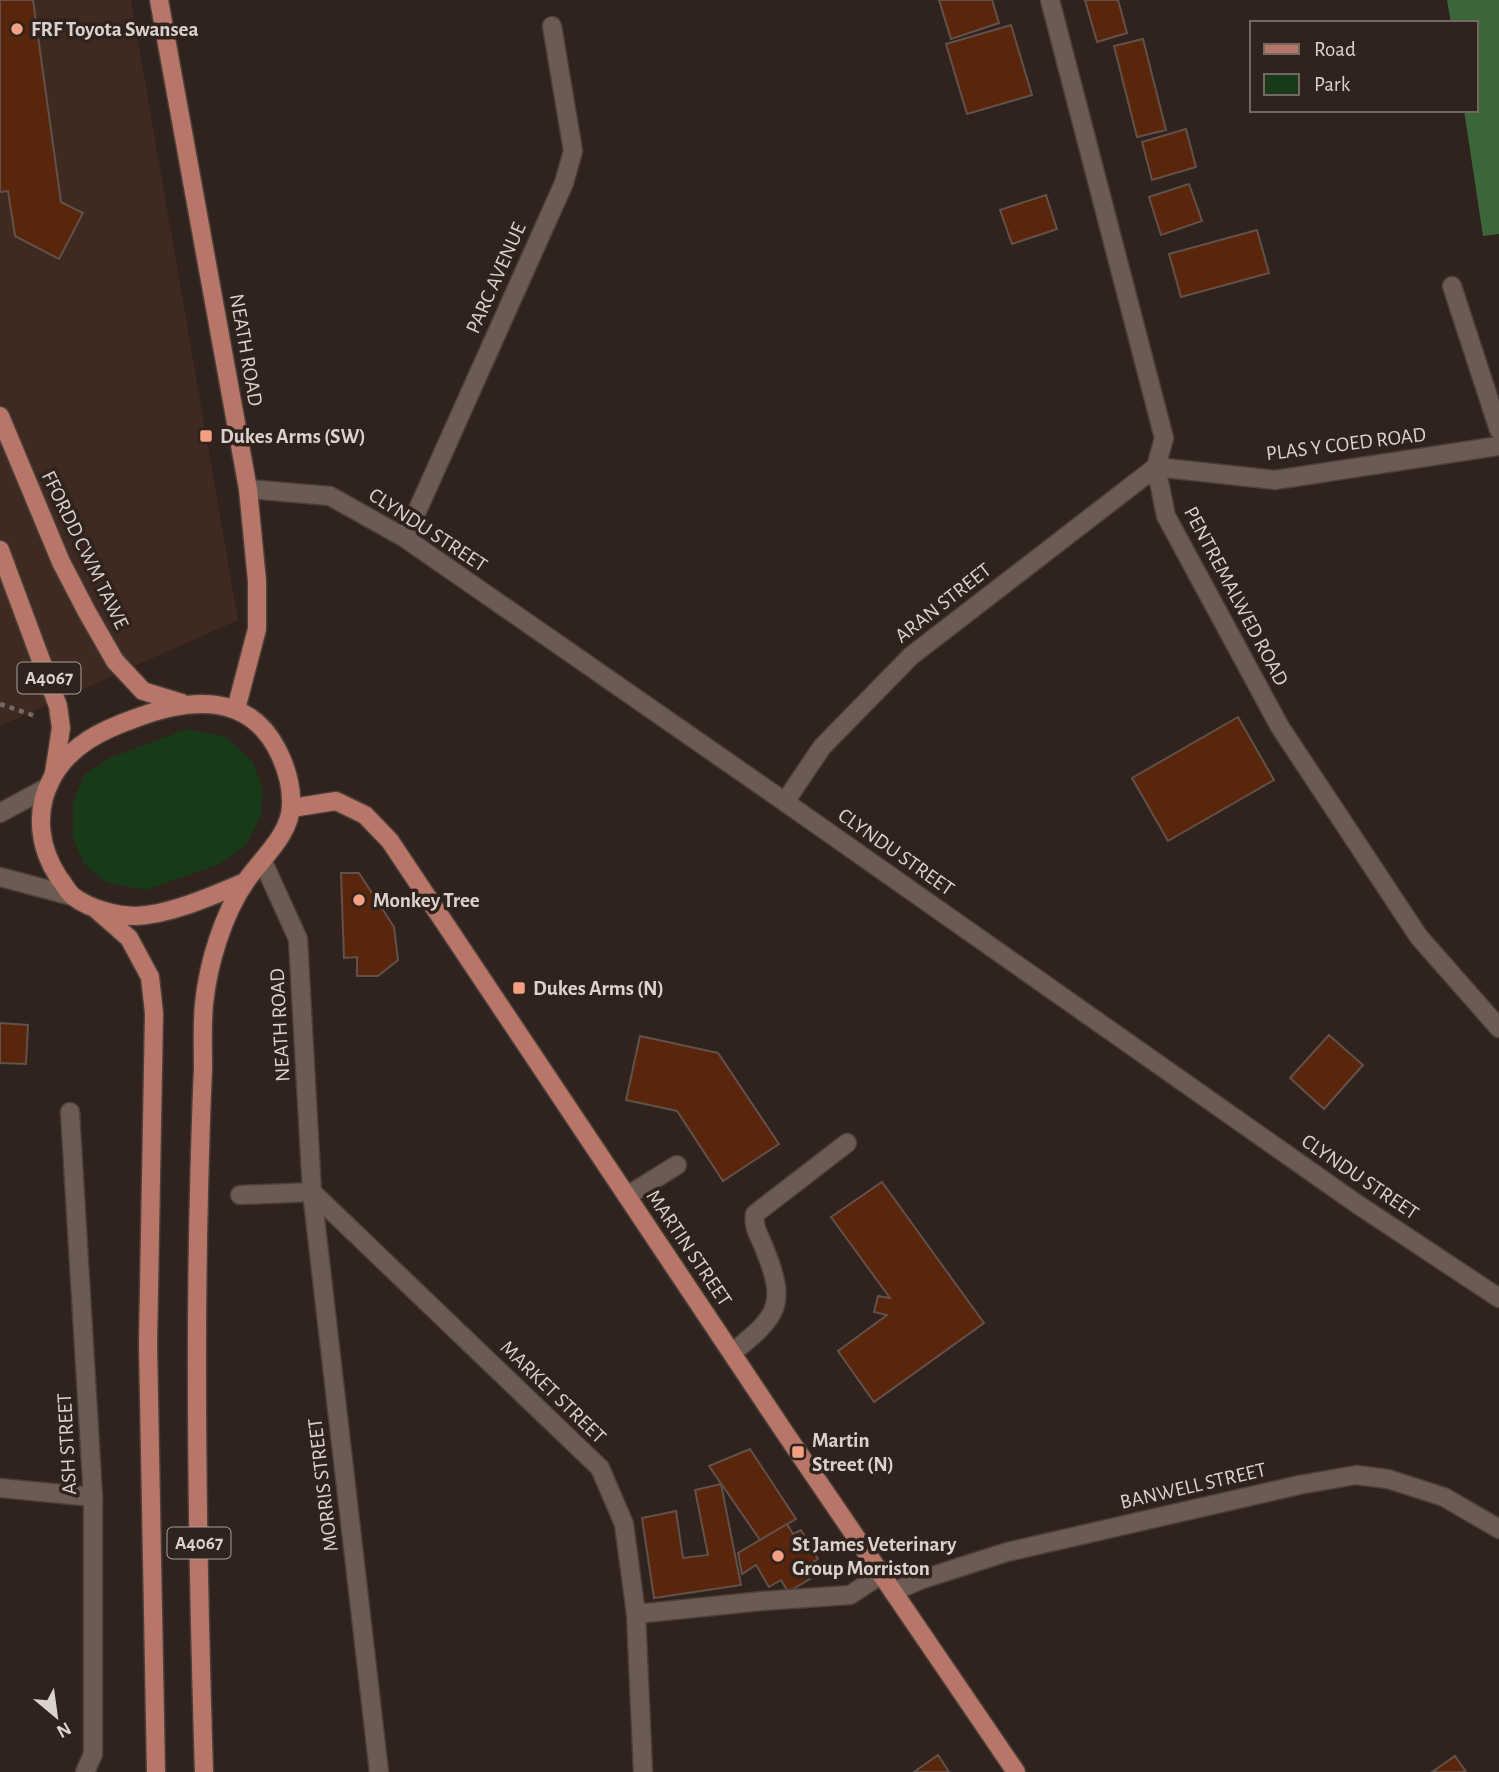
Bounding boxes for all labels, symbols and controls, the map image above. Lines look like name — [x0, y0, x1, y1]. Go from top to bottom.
place label: FRF Toyota Swansea — [31, 19, 199, 40]
marker: FRF Toyota Swansea — [9, 21, 25, 37]
legend — [1250, 21, 1478, 112]
text: Road — [1314, 39, 1356, 60]
text: Park — [1314, 74, 1351, 95]
street label: PARC AVENUE — [462, 219, 530, 337]
street label: NEATH ROAD — [226, 292, 266, 408]
street label: PLAS Y COED ROAD — [1265, 424, 1427, 464]
place label: Dukes Arms (SW) — [220, 426, 366, 447]
marker: Dukes Arms (SW) — [198, 428, 214, 444]
street label: FFORDD CWM TAWE — [38, 468, 132, 632]
street label: CLYNDU STREET — [365, 484, 491, 576]
street label: PENTREMALWED ROAD — [1180, 503, 1292, 689]
street label: ARAN STREET — [891, 559, 995, 647]
road number: A4067 — [18, 663, 80, 694]
street label: CLYNDU STREET — [834, 804, 958, 900]
place label: Monkey Tree — [373, 890, 480, 911]
marker: Monkey Tree — [351, 892, 367, 908]
street label: NEATH ROAD — [267, 968, 293, 1082]
place label: Dukes Arms (N) — [533, 978, 664, 999]
marker: Dukes Arms (N) — [511, 980, 527, 996]
street label: CLYNDU STREET — [1298, 1130, 1422, 1224]
street label: MARTIN STREET — [642, 1186, 736, 1310]
street label: MARKET STREET — [496, 1337, 610, 1447]
street label: ASH STREET — [54, 1393, 80, 1495]
street label: MORRIS STREET — [304, 1417, 342, 1553]
place label: Martin Street (N) — [812, 1430, 894, 1475]
marker: Martin Street (N) — [790, 1444, 806, 1460]
street label: BANWELL STREET — [1118, 1459, 1268, 1513]
road number: A4067 — [168, 1527, 230, 1558]
place label: St James Veterinary Group Morriston — [792, 1534, 957, 1579]
marker: St James Veterinary Group Morriston — [770, 1548, 786, 1564]
north arrow — [21, 1681, 91, 1751]
text: N — [53, 1718, 74, 1741]

